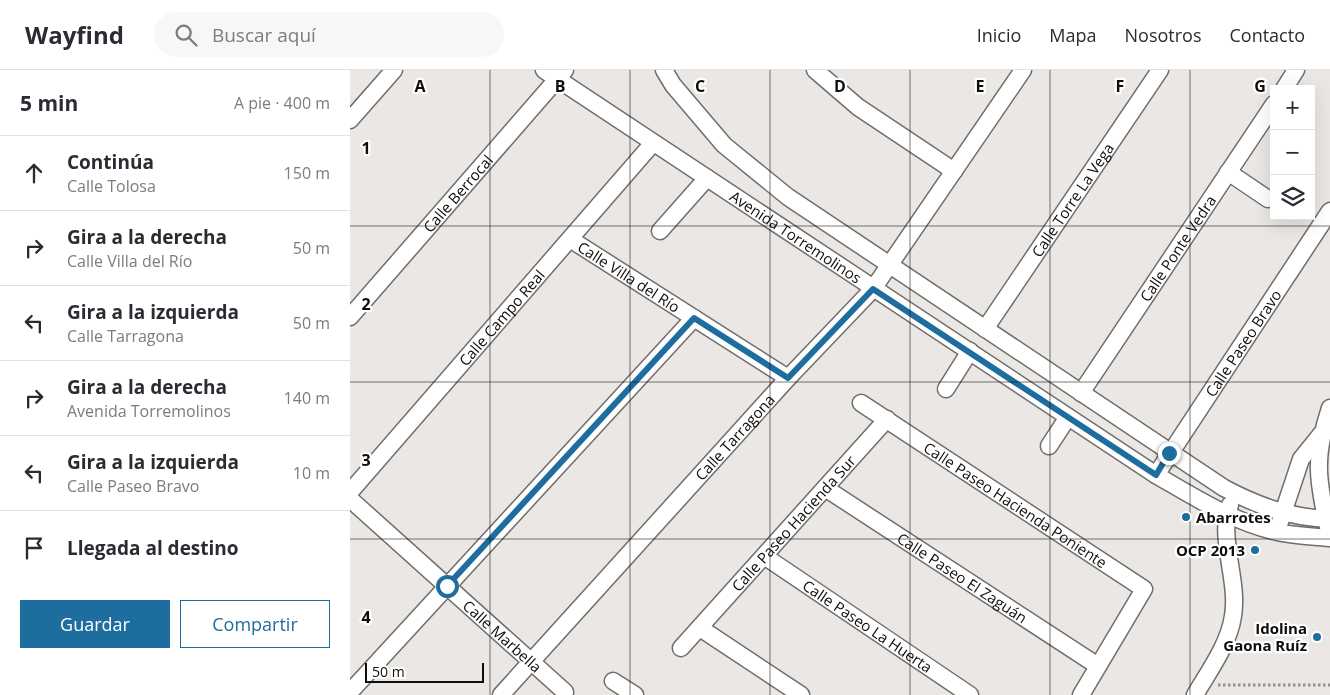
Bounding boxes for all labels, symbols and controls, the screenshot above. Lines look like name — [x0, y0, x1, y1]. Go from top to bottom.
search box — [154, 12, 504, 57]
text: Wayfind — [25, 18, 124, 51]
icon: search — [172, 21, 200, 49]
text: Buscar aquí — [212, 22, 316, 48]
text: Inicio — [977, 23, 1021, 47]
text: Mapa — [1049, 23, 1097, 47]
text: Nosotros — [1125, 23, 1202, 47]
text: Contacto — [1230, 23, 1305, 47]
text: A — [414, 75, 426, 97]
text: B — [555, 75, 565, 97]
text: C — [695, 75, 705, 97]
text: D — [834, 75, 846, 97]
text: E — [976, 75, 985, 97]
text: F — [1116, 75, 1124, 97]
text: G — [1254, 75, 1266, 97]
map controls — [1270, 85, 1315, 220]
button: + — [1270, 85, 1315, 130]
text: 5 min — [20, 89, 78, 117]
text: A pie · 400 m — [234, 92, 330, 114]
button: − — [1270, 130, 1315, 175]
text: 1 — [361, 137, 371, 159]
street label: Calle Torre La Vega — [1027, 139, 1118, 261]
text: Continúa — [67, 149, 154, 175]
street label: Calle Berrocal — [418, 150, 497, 236]
icon: ahead — [20, 159, 48, 187]
text: 150 m — [284, 162, 330, 184]
text: Calle Tolosa — [67, 175, 156, 197]
button: layers — [1270, 175, 1315, 220]
street label: Avenida Torremolinos — [726, 186, 865, 287]
street label: Calle Ponte Vedra — [1135, 191, 1220, 305]
text: Gira a la derecha — [67, 224, 227, 250]
icon: right — [20, 234, 48, 262]
text: 50 m — [293, 237, 330, 259]
street label: Calle Villa del Río — [574, 237, 684, 317]
text: Calle Villa del Río — [67, 250, 192, 272]
street label: Calle Campo Real — [454, 265, 549, 370]
street label: Calle Paseo Bravo — [1200, 286, 1286, 400]
text: 2 — [361, 293, 371, 315]
text: Gira a la izquierda — [67, 299, 239, 325]
icon: left — [20, 309, 48, 337]
text: 50 m — [293, 312, 330, 334]
text: Calle Tarragona — [67, 325, 184, 347]
text: Gira a la derecha — [67, 374, 227, 400]
icon: right — [20, 384, 48, 412]
text: 140 m — [284, 387, 330, 409]
street label: Calle Tarragona — [690, 390, 779, 484]
text: Avenida Torremolinos — [67, 400, 231, 422]
street label: Calle Paseo Hacienda Poniente — [920, 437, 1111, 572]
route end — [1158, 442, 1181, 465]
text: Gira a la izquierda — [67, 449, 239, 475]
text: 3 — [361, 449, 371, 471]
street label: Calle Paseo Hacienda Sur — [727, 451, 860, 595]
icon: left — [20, 459, 48, 487]
text: 10 m — [293, 462, 330, 484]
text: Calle Paseo Bravo — [67, 475, 199, 497]
place label: Abarrotes — [1196, 507, 1271, 527]
marker: Abarrotes — [1180, 511, 1192, 523]
street label: Calle Paseo El Zaguán — [893, 528, 1031, 627]
icon: arrive — [20, 534, 48, 562]
text: Llegada al destino — [67, 535, 239, 561]
place label: OCP 2013 — [1176, 540, 1245, 560]
marker: OCP 2013 — [1249, 544, 1261, 556]
route start — [436, 575, 459, 598]
street label: Calle Paseo La Huerta — [799, 575, 936, 677]
street label: Calle Marbella — [459, 595, 546, 677]
button: Guardar — [20, 600, 170, 648]
button: Compartir — [180, 600, 330, 648]
text: 4 — [361, 606, 371, 628]
place label: Idolina Gaona Ruíz — [1223, 618, 1307, 655]
marker: Idolina Gaona Ruíz — [1311, 631, 1323, 643]
scale bar — [365, 660, 484, 683]
text: 50 m — [372, 662, 405, 681]

